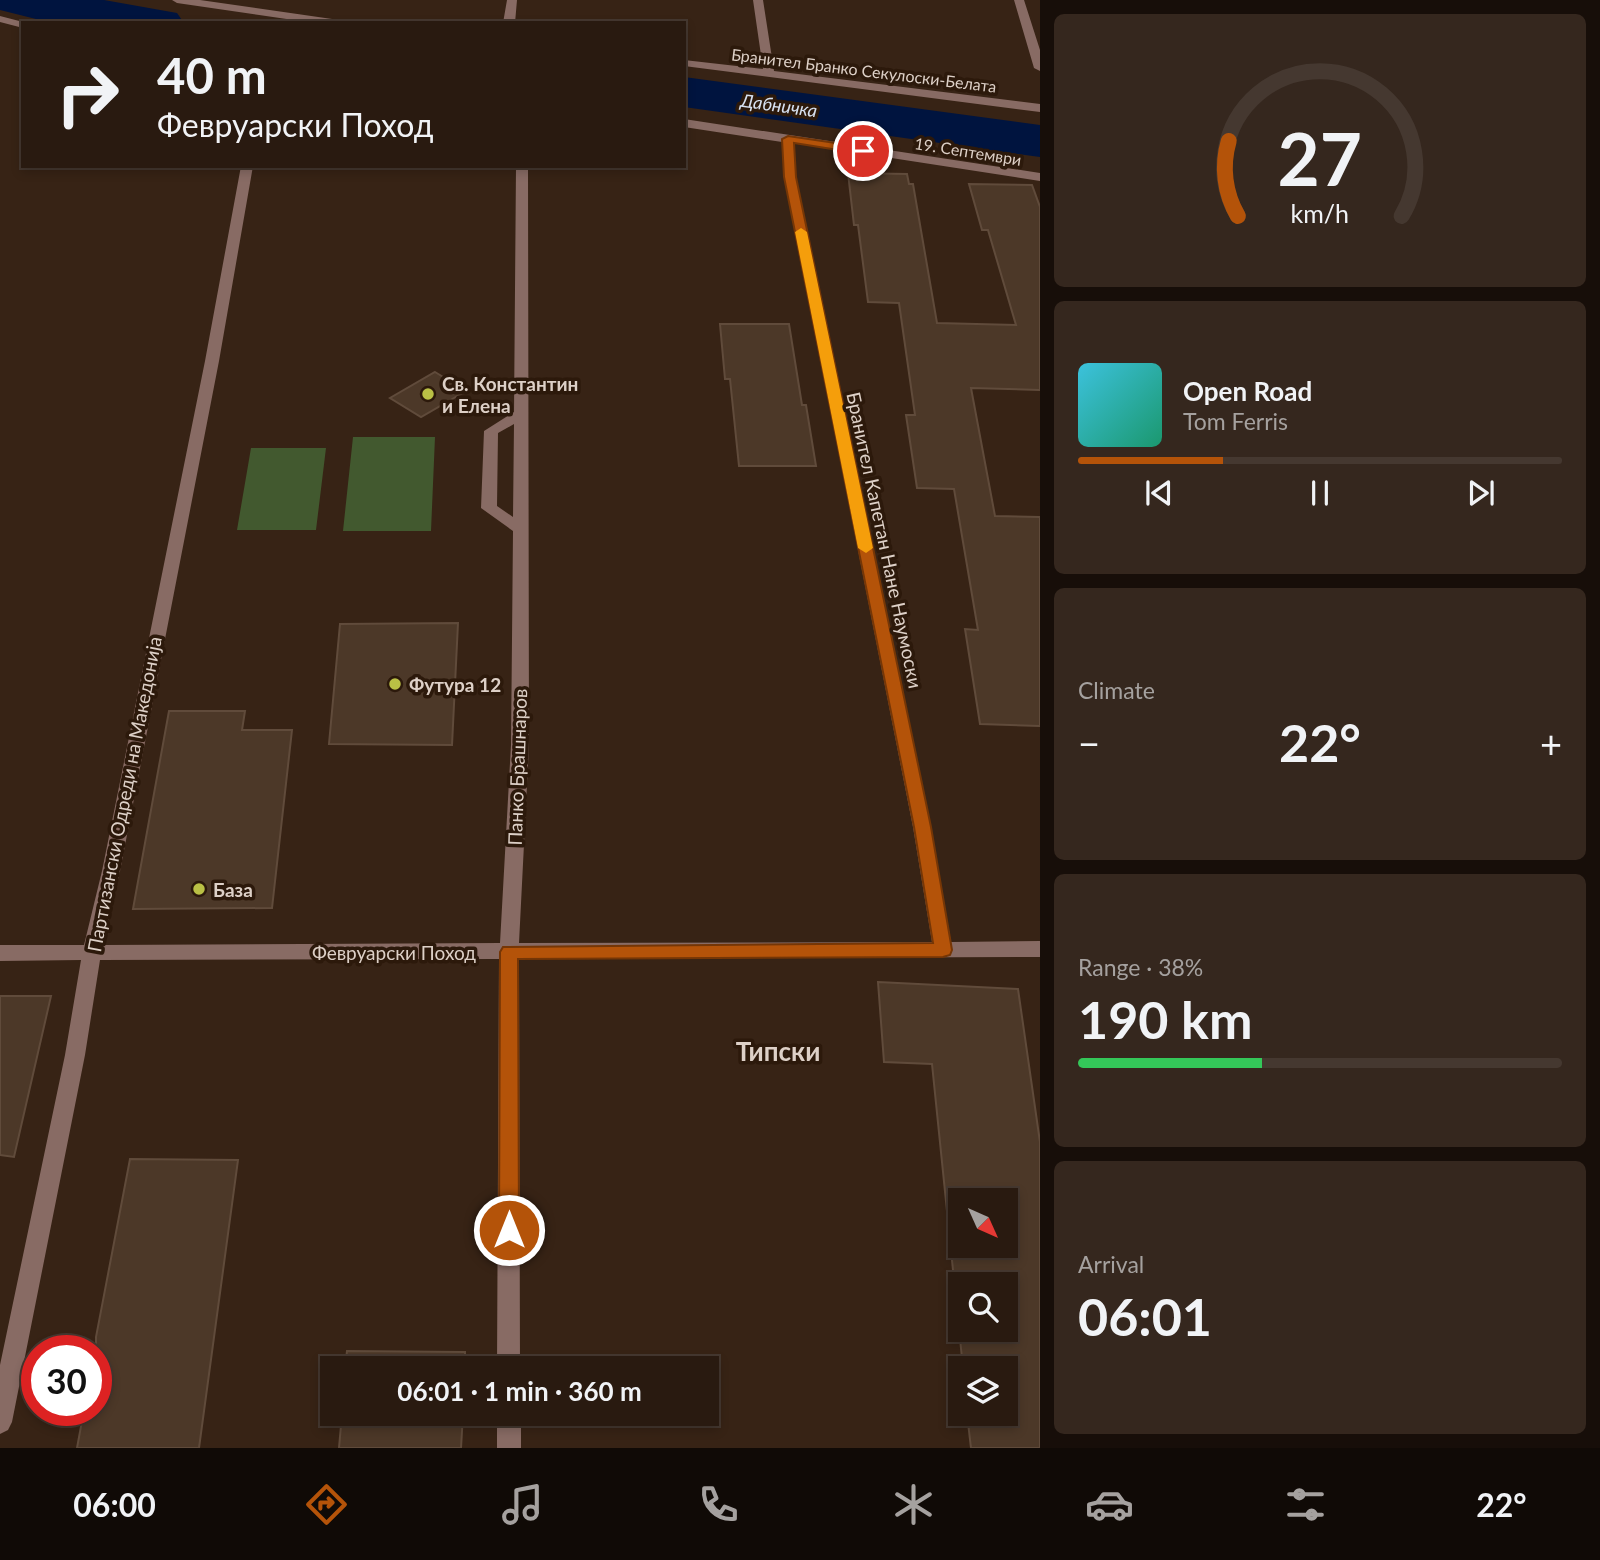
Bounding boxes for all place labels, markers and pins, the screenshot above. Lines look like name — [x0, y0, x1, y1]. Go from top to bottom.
pin — [833, 121, 893, 181]
place label: Св. Константин и Елена — [442, 372, 578, 417]
marker: Св. Константин и Елена — [420, 386, 436, 402]
place label: Футура 12 — [409, 673, 501, 696]
marker: Футура 12 — [387, 676, 403, 692]
place label: База — [213, 878, 253, 901]
marker: База — [191, 881, 207, 897]

